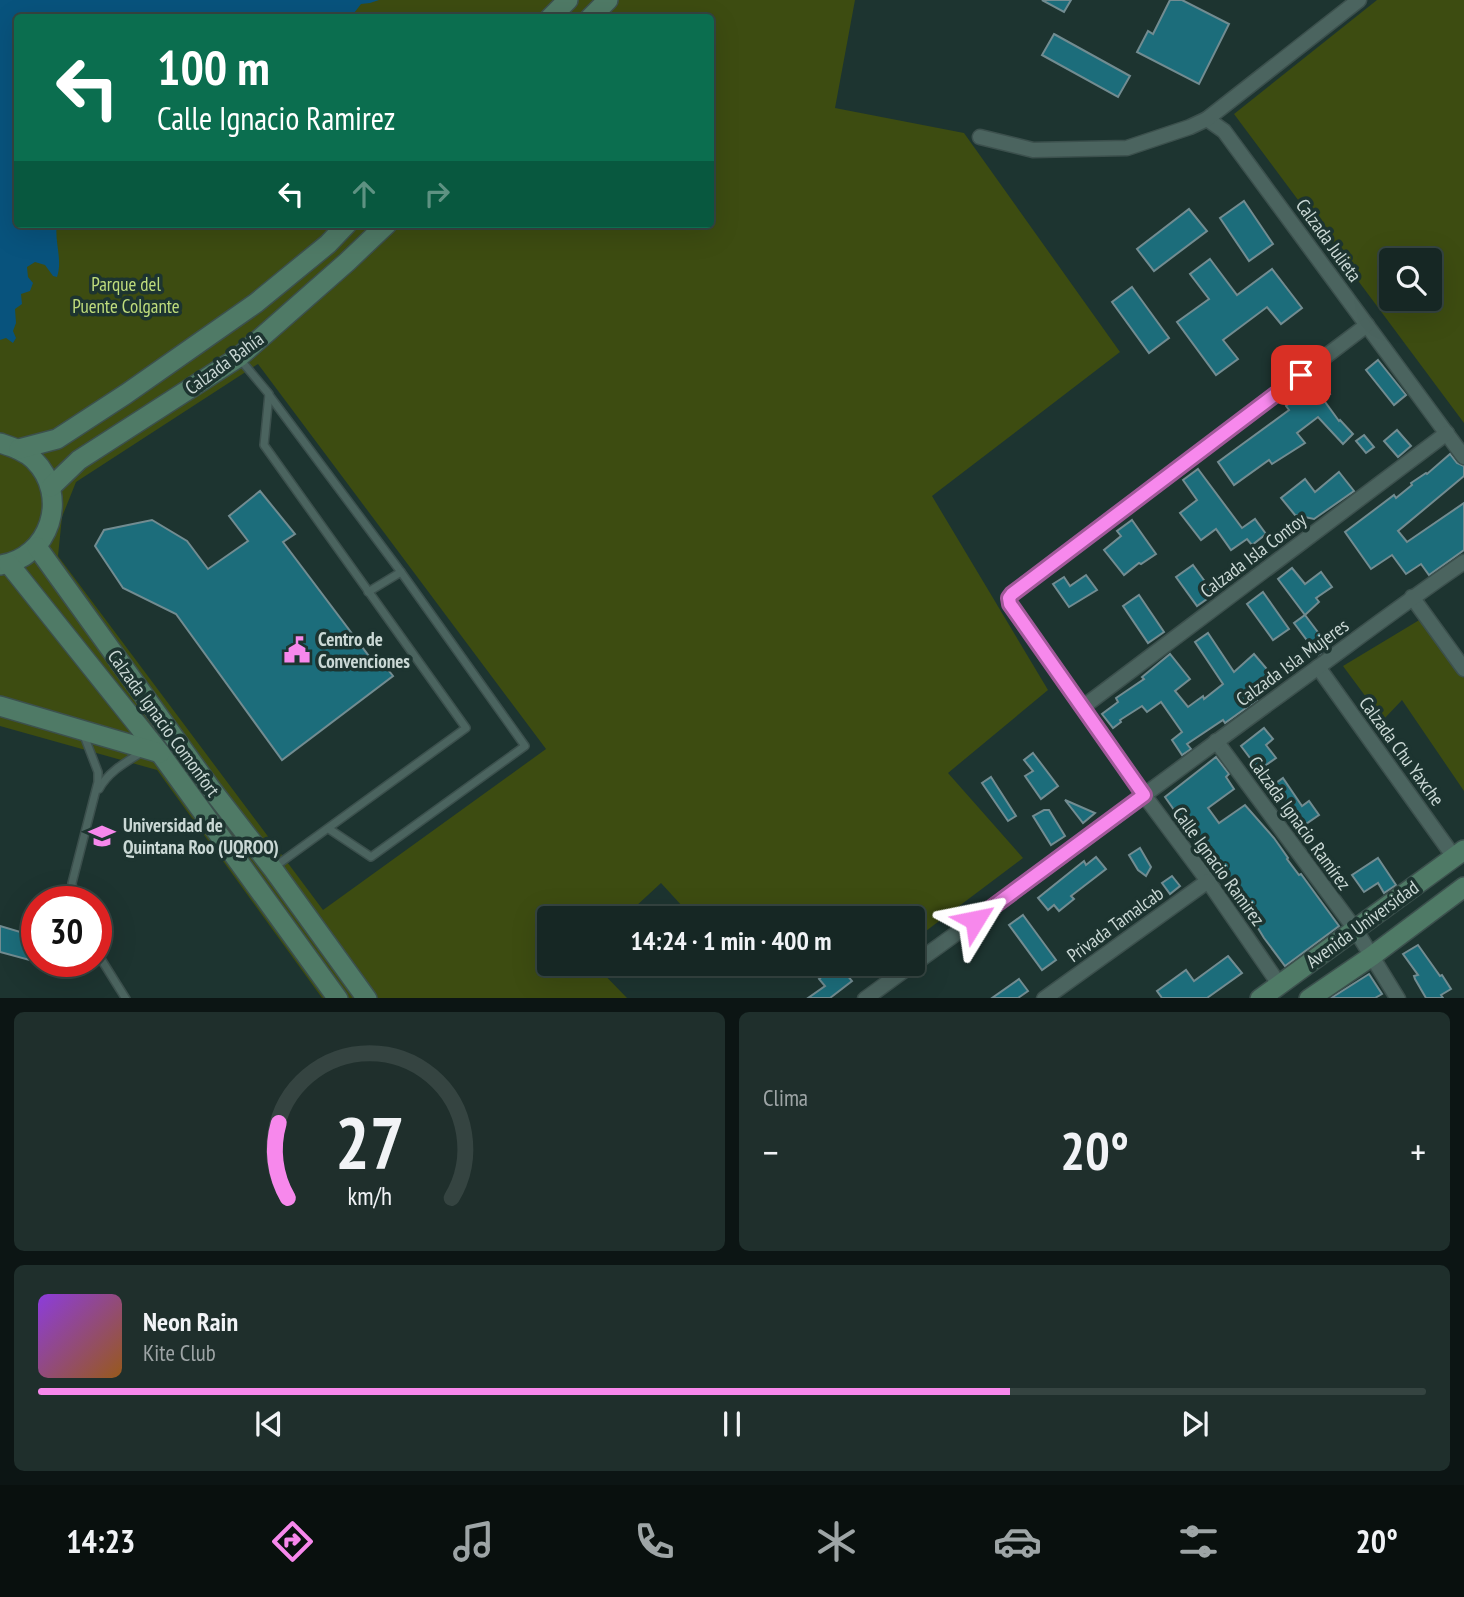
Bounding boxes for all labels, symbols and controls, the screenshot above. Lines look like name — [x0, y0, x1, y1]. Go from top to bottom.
text: 100 m — [157, 35, 270, 99]
icon: left — [42, 42, 133, 133]
text: Calle Ignacio Ramirez — [157, 97, 395, 139]
icon: left — [272, 175, 310, 213]
icon: ahead — [345, 175, 383, 213]
icon: right — [418, 175, 456, 213]
street label: Calzada Julieta — [1291, 194, 1367, 286]
map controls — [1379, 248, 1442, 311]
button: search — [1379, 248, 1442, 311]
park label: Parque del Puente Colgante — [72, 272, 180, 318]
street label: Calzada Bahía — [180, 326, 268, 400]
pin — [1271, 345, 1331, 405]
icon: arrive — [1282, 356, 1320, 394]
street label: Calzada Isla Contoy — [1195, 507, 1311, 603]
street label: Calzada Isla Mujeres — [1231, 613, 1353, 711]
place label: Centro de Convenciones — [318, 627, 410, 673]
public building icon: Centro de Convenciones — [282, 635, 312, 665]
street label: Calzada Ignacio Comonfort — [103, 645, 226, 802]
street label: Calzada Chu Yaxche — [1354, 692, 1450, 810]
street label: Calzada Ignacio Ramírez — [1243, 751, 1357, 895]
street label: Calle Ignacio Ramirez — [1168, 802, 1270, 930]
place label: Universidad de Quintana Roo (UQROO) — [123, 813, 279, 859]
school or university icon: Universidad de Quintana Roo (UQROO) — [87, 821, 117, 851]
street label: Avenida Universidad — [1301, 875, 1423, 973]
street label: Privada Tamalcab — [1062, 881, 1168, 967]
position arrow — [938, 883, 1012, 957]
speed limit sign: 30 — [21, 886, 112, 977]
text: 14:24 · 1 min · 400 m — [631, 924, 831, 957]
text: Clima — [763, 1083, 808, 1112]
text: 27 — [335, 1094, 404, 1188]
text: 20° — [1060, 1117, 1129, 1184]
text: − — [763, 1127, 779, 1176]
text: + — [1410, 1127, 1426, 1176]
text: km/h — [347, 1179, 392, 1211]
text: Neon Rain — [143, 1305, 238, 1338]
text: Kite Club — [143, 1338, 216, 1367]
icon: previous — [250, 1405, 288, 1443]
icon: pause — [713, 1405, 751, 1443]
icon: next — [1176, 1405, 1214, 1443]
icon: directions — [268, 1517, 317, 1566]
icon: music — [449, 1517, 498, 1566]
icon: phone — [630, 1517, 679, 1566]
icon: climate — [812, 1517, 861, 1566]
icon: car — [993, 1517, 1042, 1566]
icon: filters — [1174, 1517, 1223, 1566]
text: 14:23 — [66, 1520, 135, 1562]
text: 20° — [1356, 1520, 1398, 1562]

